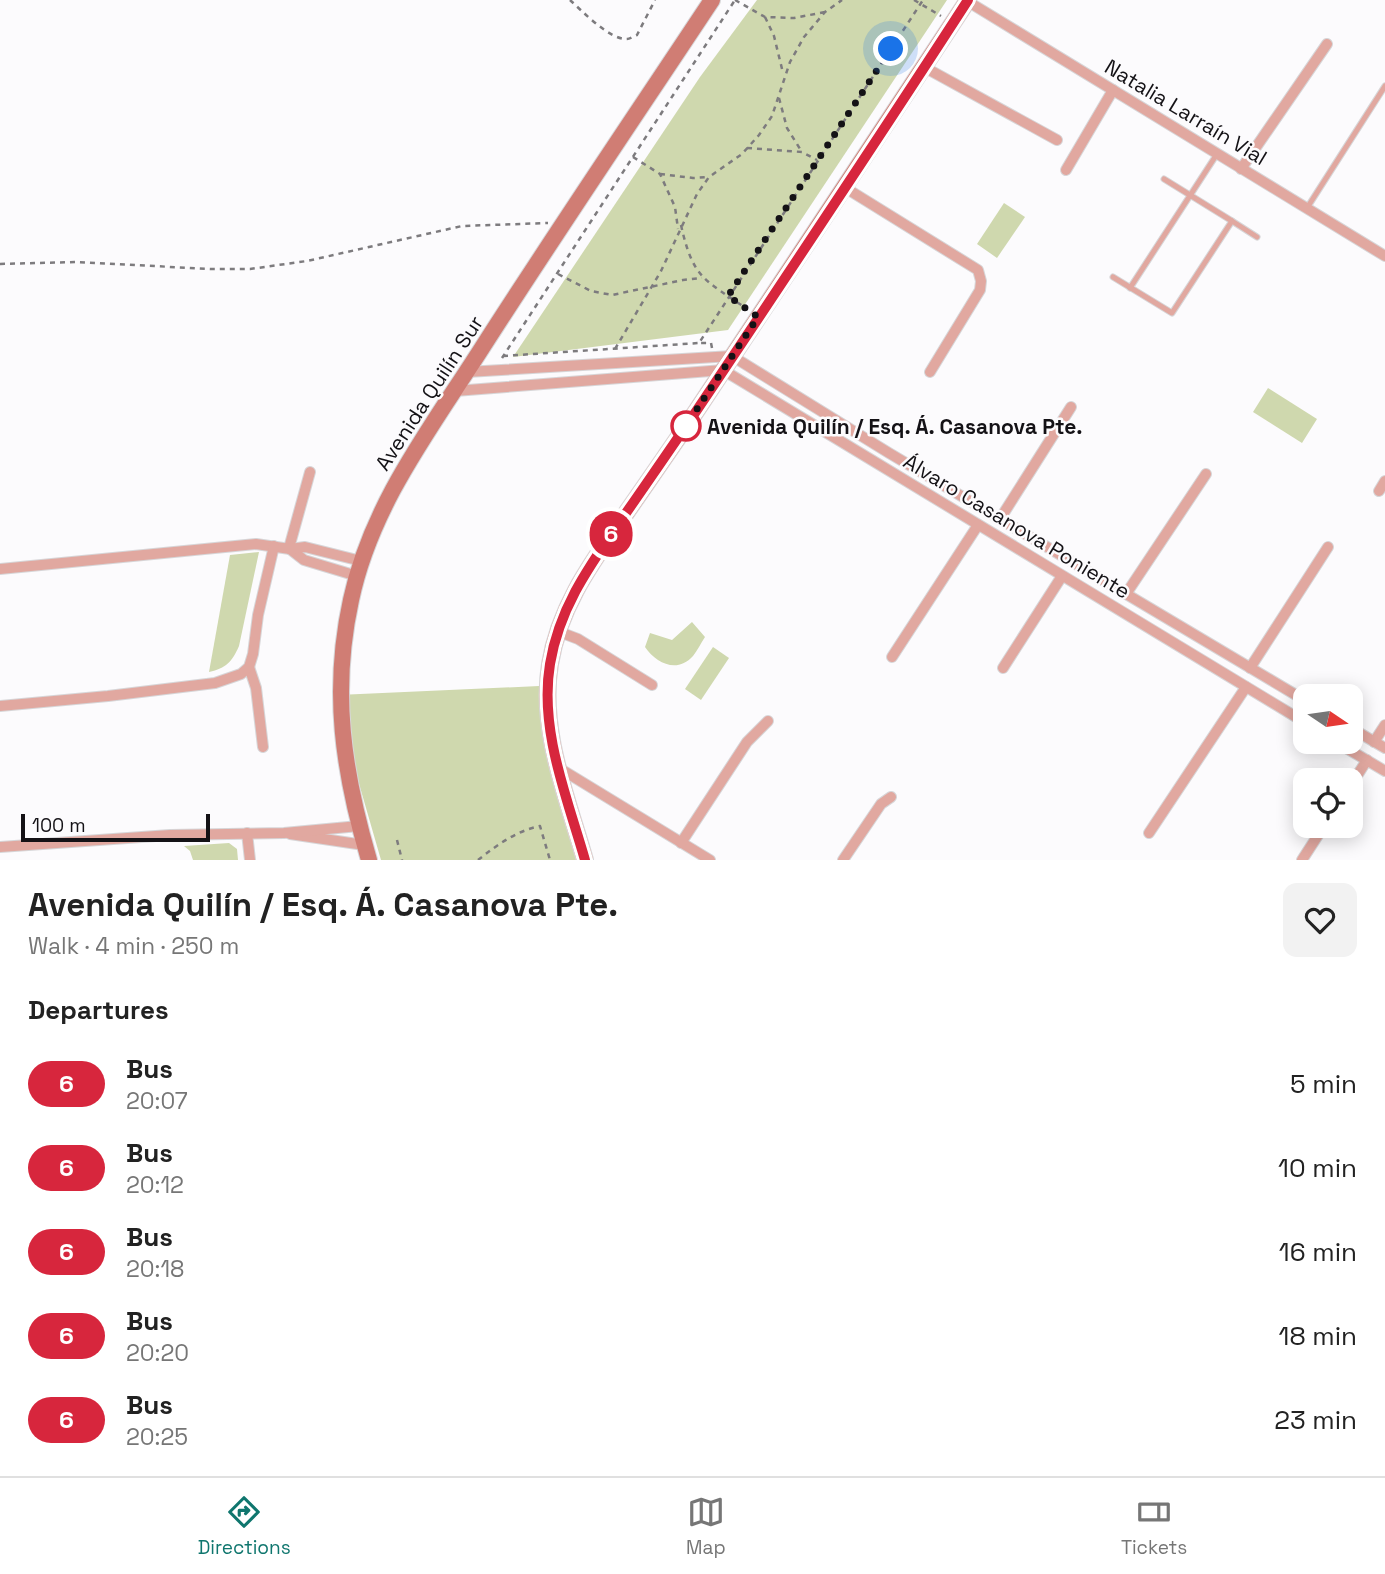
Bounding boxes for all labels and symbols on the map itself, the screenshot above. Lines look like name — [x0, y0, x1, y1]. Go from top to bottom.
your location — [873, 31, 908, 66]
street label: Natalia Larraín Vial — [1100, 53, 1272, 171]
street label: Avenida Quilín Sur — [369, 310, 489, 476]
marker: Avenida Quilín / Esq. Á. Casanova Pte. — [671, 411, 701, 441]
place label: Avenida Quilín / Esq. Á. Casanova Pte. — [707, 413, 1082, 440]
street label: Álvaro Casanova Poniente — [899, 448, 1135, 604]
line badge: 6 — [588, 511, 634, 557]
north arrow — [1293, 684, 1363, 754]
scale bar — [21, 811, 210, 843]

